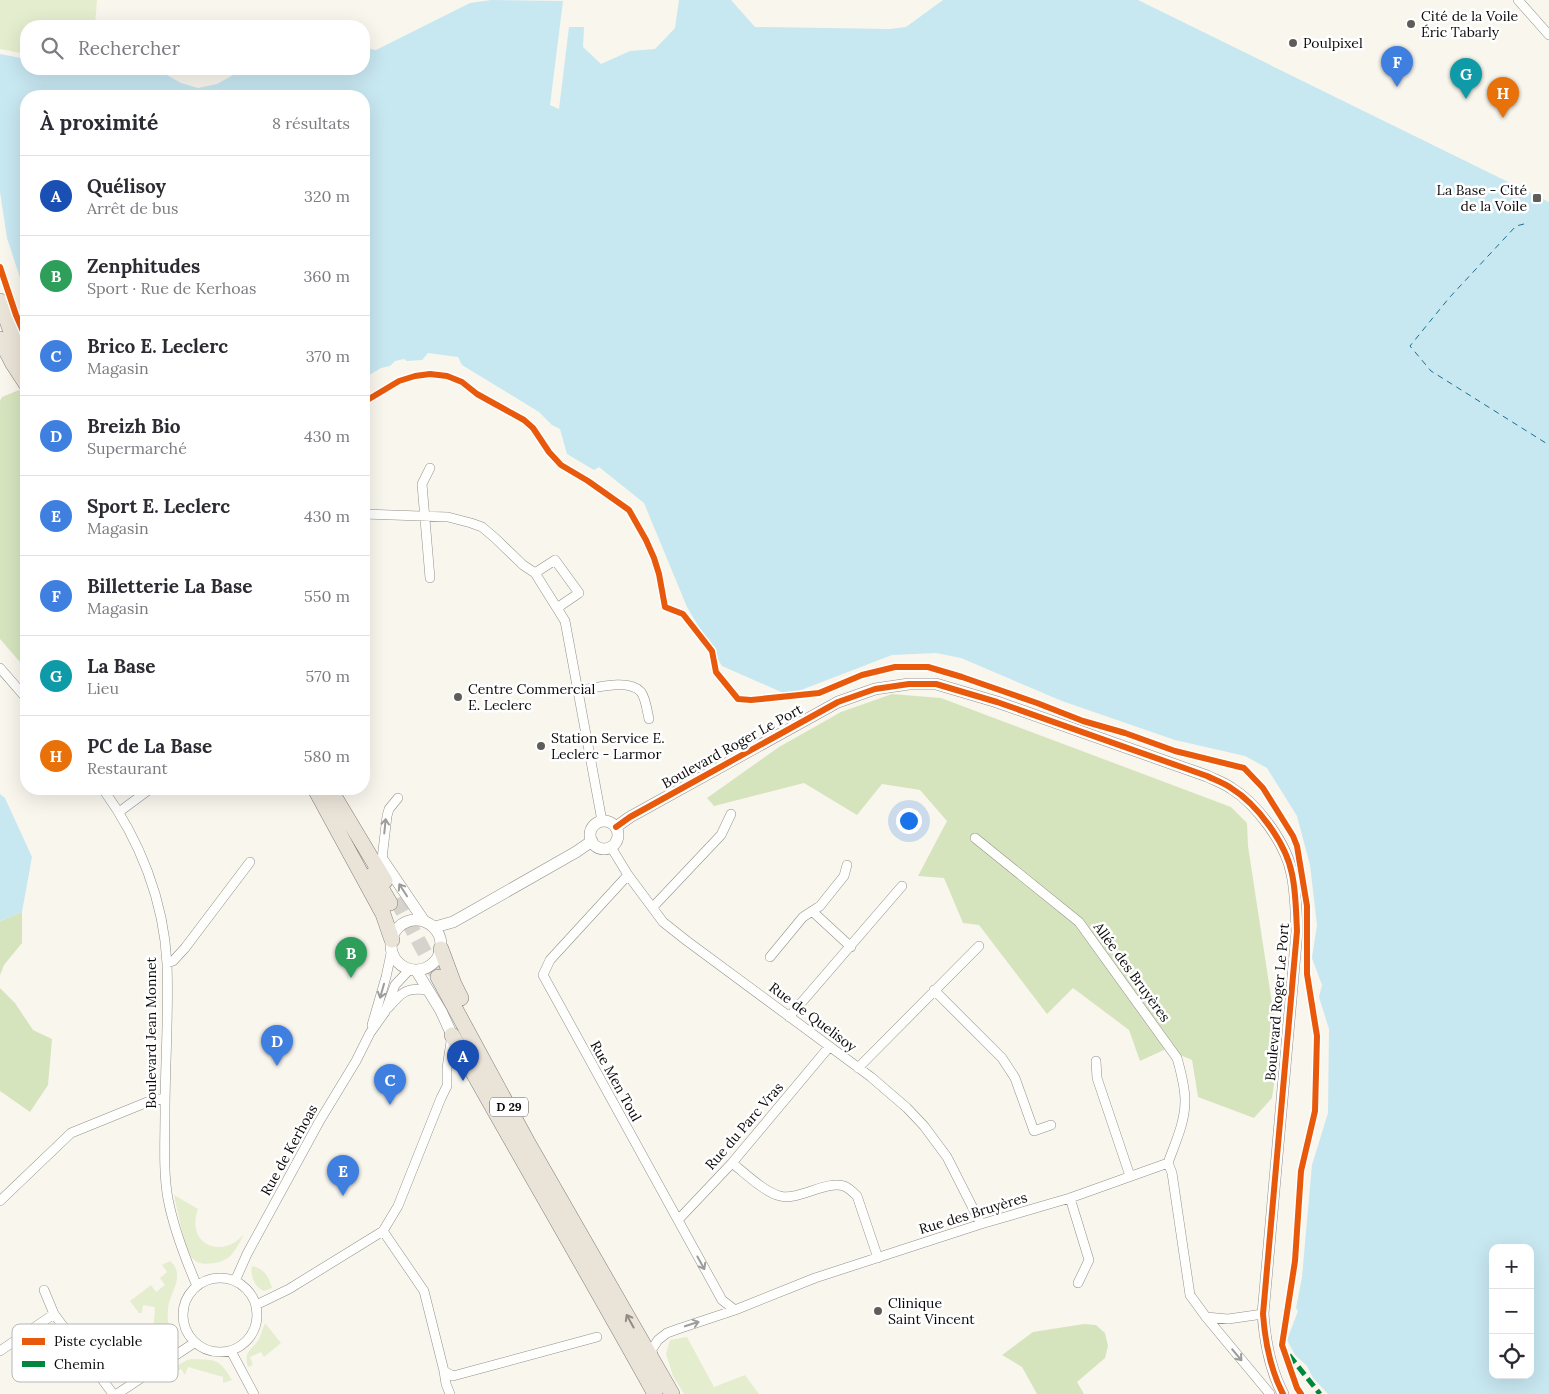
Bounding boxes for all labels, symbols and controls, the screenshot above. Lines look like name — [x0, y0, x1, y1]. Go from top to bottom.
place label: Cité de la Voile Éric Tabarly — [1421, 7, 1519, 41]
marker: Cité de la Voile Éric Tabarly — [1405, 18, 1417, 30]
search box — [20, 20, 370, 75]
icon: search — [38, 34, 66, 62]
place label: Poulpixel — [1303, 34, 1363, 52]
text: Rechercher — [78, 36, 180, 60]
marker: Poulpixel — [1287, 37, 1299, 49]
pin: F — [1381, 46, 1413, 87]
pin: G — [1450, 58, 1482, 99]
pin: H — [1487, 77, 1519, 118]
text: À proximité — [40, 109, 158, 136]
text: 8 résultats — [272, 113, 350, 133]
text: Quélisoy — [87, 174, 166, 198]
place label: La Base - Cité de la Voile — [1437, 181, 1527, 215]
text: A — [51, 186, 61, 206]
text: 320 m — [304, 186, 350, 206]
marker: La Base - Cité de la Voile — [1531, 192, 1543, 204]
text: Arrêt de bus — [87, 198, 178, 218]
text: Zenphitudes — [87, 254, 200, 278]
text: B — [51, 266, 61, 286]
text: 360 m — [303, 266, 350, 286]
text: Sport · Rue de Kerhoas — [87, 278, 256, 298]
text: Brico E. Leclerc — [87, 334, 228, 358]
text: C — [50, 346, 62, 366]
text: 370 m — [306, 346, 350, 366]
text: Magasin — [87, 358, 149, 378]
text: Breizh Bio — [87, 414, 181, 438]
text: D — [50, 426, 62, 446]
text: 430 m — [304, 426, 350, 446]
text: Supermarché — [87, 438, 187, 458]
text: Sport E. Leclerc — [87, 494, 230, 518]
text: E — [51, 506, 61, 526]
text: 430 m — [304, 506, 350, 526]
text: Magasin — [87, 518, 149, 538]
text: Billetterie La Base — [87, 574, 252, 598]
text: F — [51, 586, 61, 606]
text: 550 m — [304, 586, 350, 606]
text: Magasin — [87, 598, 149, 618]
text: La Base — [87, 654, 155, 678]
text: G — [50, 666, 62, 686]
text: 570 m — [305, 666, 350, 686]
text: Lieu — [87, 678, 119, 698]
place label: Centre Commercial E. Leclerc — [468, 680, 596, 714]
marker: Centre Commercial E. Leclerc — [452, 691, 464, 703]
street label: Boulevard Roger Le Port — [658, 700, 806, 792]
place label: Station Service E. Leclerc - Larmor — [551, 729, 665, 763]
text: PC de La Base — [87, 734, 212, 758]
marker: Station Service E. Leclerc - Larmor — [535, 740, 547, 752]
text: H — [50, 746, 62, 766]
text: 580 m — [304, 746, 350, 766]
text: Restaurant — [87, 758, 168, 778]
your location — [896, 808, 922, 834]
one-way arrow — [380, 819, 390, 835]
one-way arrow — [397, 884, 407, 898]
street label: Allée des Bruyères — [1089, 918, 1174, 1025]
street label: Boulevard Roger Le Port — [1261, 922, 1293, 1082]
pin: B — [335, 937, 367, 978]
street label: Boulevard Jean Monnet — [142, 957, 160, 1109]
street label: Rue de Quelisoy — [766, 978, 861, 1056]
one-way arrow — [377, 983, 386, 999]
pin: D — [261, 1025, 293, 1066]
street label: Rue Men Toul — [586, 1037, 646, 1125]
pin: A — [447, 1040, 479, 1081]
pin: C — [374, 1064, 406, 1105]
street label: Rue du Parc Vras — [701, 1079, 787, 1173]
road number: D 29 — [490, 1098, 528, 1116]
street label: Rue de Kerhoas — [257, 1101, 321, 1199]
pin: E — [327, 1155, 359, 1196]
street label: Rue des Bruyères — [917, 1188, 1029, 1238]
map controls — [1489, 1244, 1534, 1379]
button: + — [1489, 1244, 1534, 1289]
one-way arrow — [697, 1255, 707, 1270]
button: − — [1489, 1289, 1534, 1334]
place label: Clinique Saint Vincent — [888, 1294, 975, 1328]
marker: Clinique Saint Vincent — [872, 1305, 884, 1317]
one-way arrow — [625, 1314, 635, 1329]
one-way arrow — [684, 1319, 700, 1329]
legend — [12, 1324, 178, 1382]
text: Piste cyclable — [54, 1332, 143, 1350]
button: locate — [1489, 1334, 1534, 1379]
one-way arrow — [1232, 1348, 1243, 1361]
text: Chemin — [54, 1355, 105, 1373]

